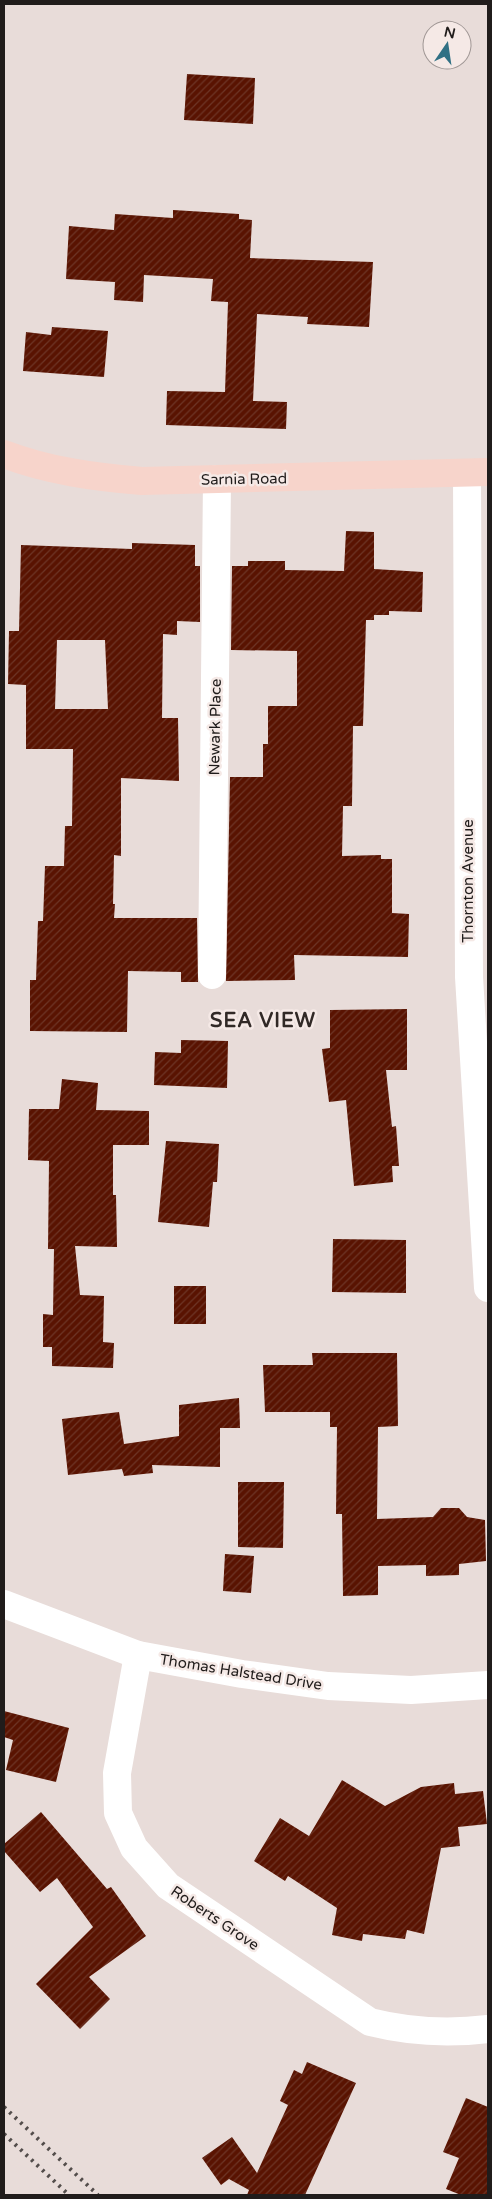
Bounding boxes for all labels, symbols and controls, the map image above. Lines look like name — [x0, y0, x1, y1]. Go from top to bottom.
north arrow — [422, 20, 472, 70]
text: N — [442, 23, 457, 42]
street label: Sarnia Road — [201, 469, 287, 489]
street label: Newark Place — [205, 678, 225, 776]
street label: Thornton Avenue — [459, 819, 477, 943]
district label: SEA VIEW — [210, 1009, 316, 1033]
street label: Thomas Halstead Drive — [159, 1650, 323, 1694]
street label: Roberts Grove — [167, 1882, 263, 1954]

